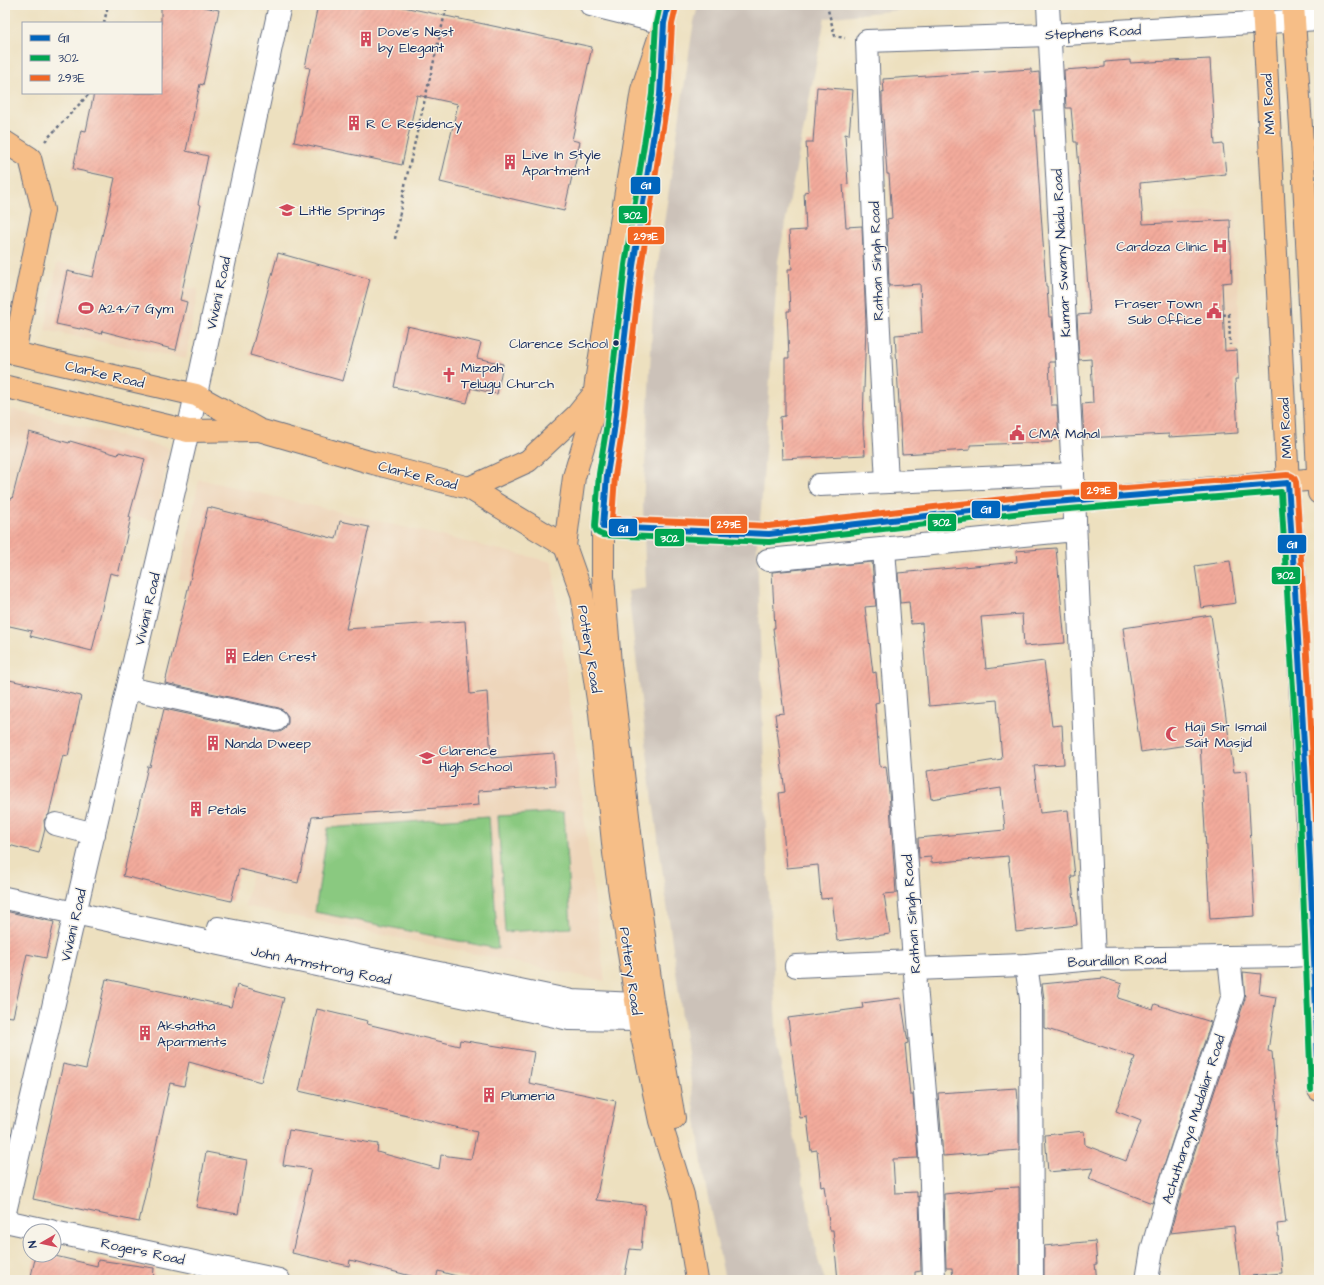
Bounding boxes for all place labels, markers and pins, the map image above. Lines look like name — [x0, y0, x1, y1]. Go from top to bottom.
place label: Dove's Nest by Elegant — [378, 22, 454, 58]
building icon: Dove's Nest by Elegant — [357, 30, 375, 48]
building icon: R C Residency — [345, 114, 363, 132]
place label: R C Residency — [366, 114, 462, 134]
place label: Live In Style Apartment — [522, 145, 602, 181]
building icon: Live In Style Apartment — [501, 153, 519, 171]
school or university icon: Little Springs — [278, 201, 296, 219]
place label: Little Springs — [299, 201, 385, 221]
place label: Cardoza Clinic — [1116, 237, 1208, 257]
hospital icon: Cardoza Clinic — [1211, 237, 1229, 255]
place label: Fraser Town Sub Office — [1115, 294, 1202, 330]
sports icon: A24/7 Gym — [77, 299, 95, 317]
place label: A24/7 Gym — [98, 299, 173, 319]
public building icon: Fraser Town Sub Office — [1205, 302, 1223, 320]
place label: Clarence School — [509, 335, 608, 353]
marker: Clarence School — [611, 338, 621, 348]
place label: Mizpah Telugu Church — [461, 358, 554, 394]
church icon: Mizpah Telugu Church — [440, 366, 458, 384]
public building icon: CMA Mahal — [1008, 424, 1026, 442]
place label: CMA Mahal — [1029, 424, 1100, 444]
building icon: Eden Crest — [222, 647, 240, 665]
place label: Eden Crest — [243, 647, 317, 667]
place label: Haji Sir Ismail Sait Masjid — [1185, 717, 1267, 753]
mosque icon: Haji Sir Ismail Sait Masjid — [1164, 725, 1182, 743]
building icon: Nanda Dweep — [204, 734, 222, 752]
place label: Nanda Dweep — [225, 734, 311, 754]
place label: Clarence High School — [439, 741, 512, 777]
school or university icon: Clarence High School — [418, 749, 436, 767]
building icon: Petals — [187, 800, 205, 818]
place label: Petals — [208, 800, 247, 820]
place label: Akshatha Aparments — [157, 1016, 227, 1052]
building icon: Akshatha Aparments — [136, 1024, 154, 1042]
building icon: Plumeria — [480, 1086, 498, 1104]
place label: Plumeria — [501, 1086, 555, 1106]

